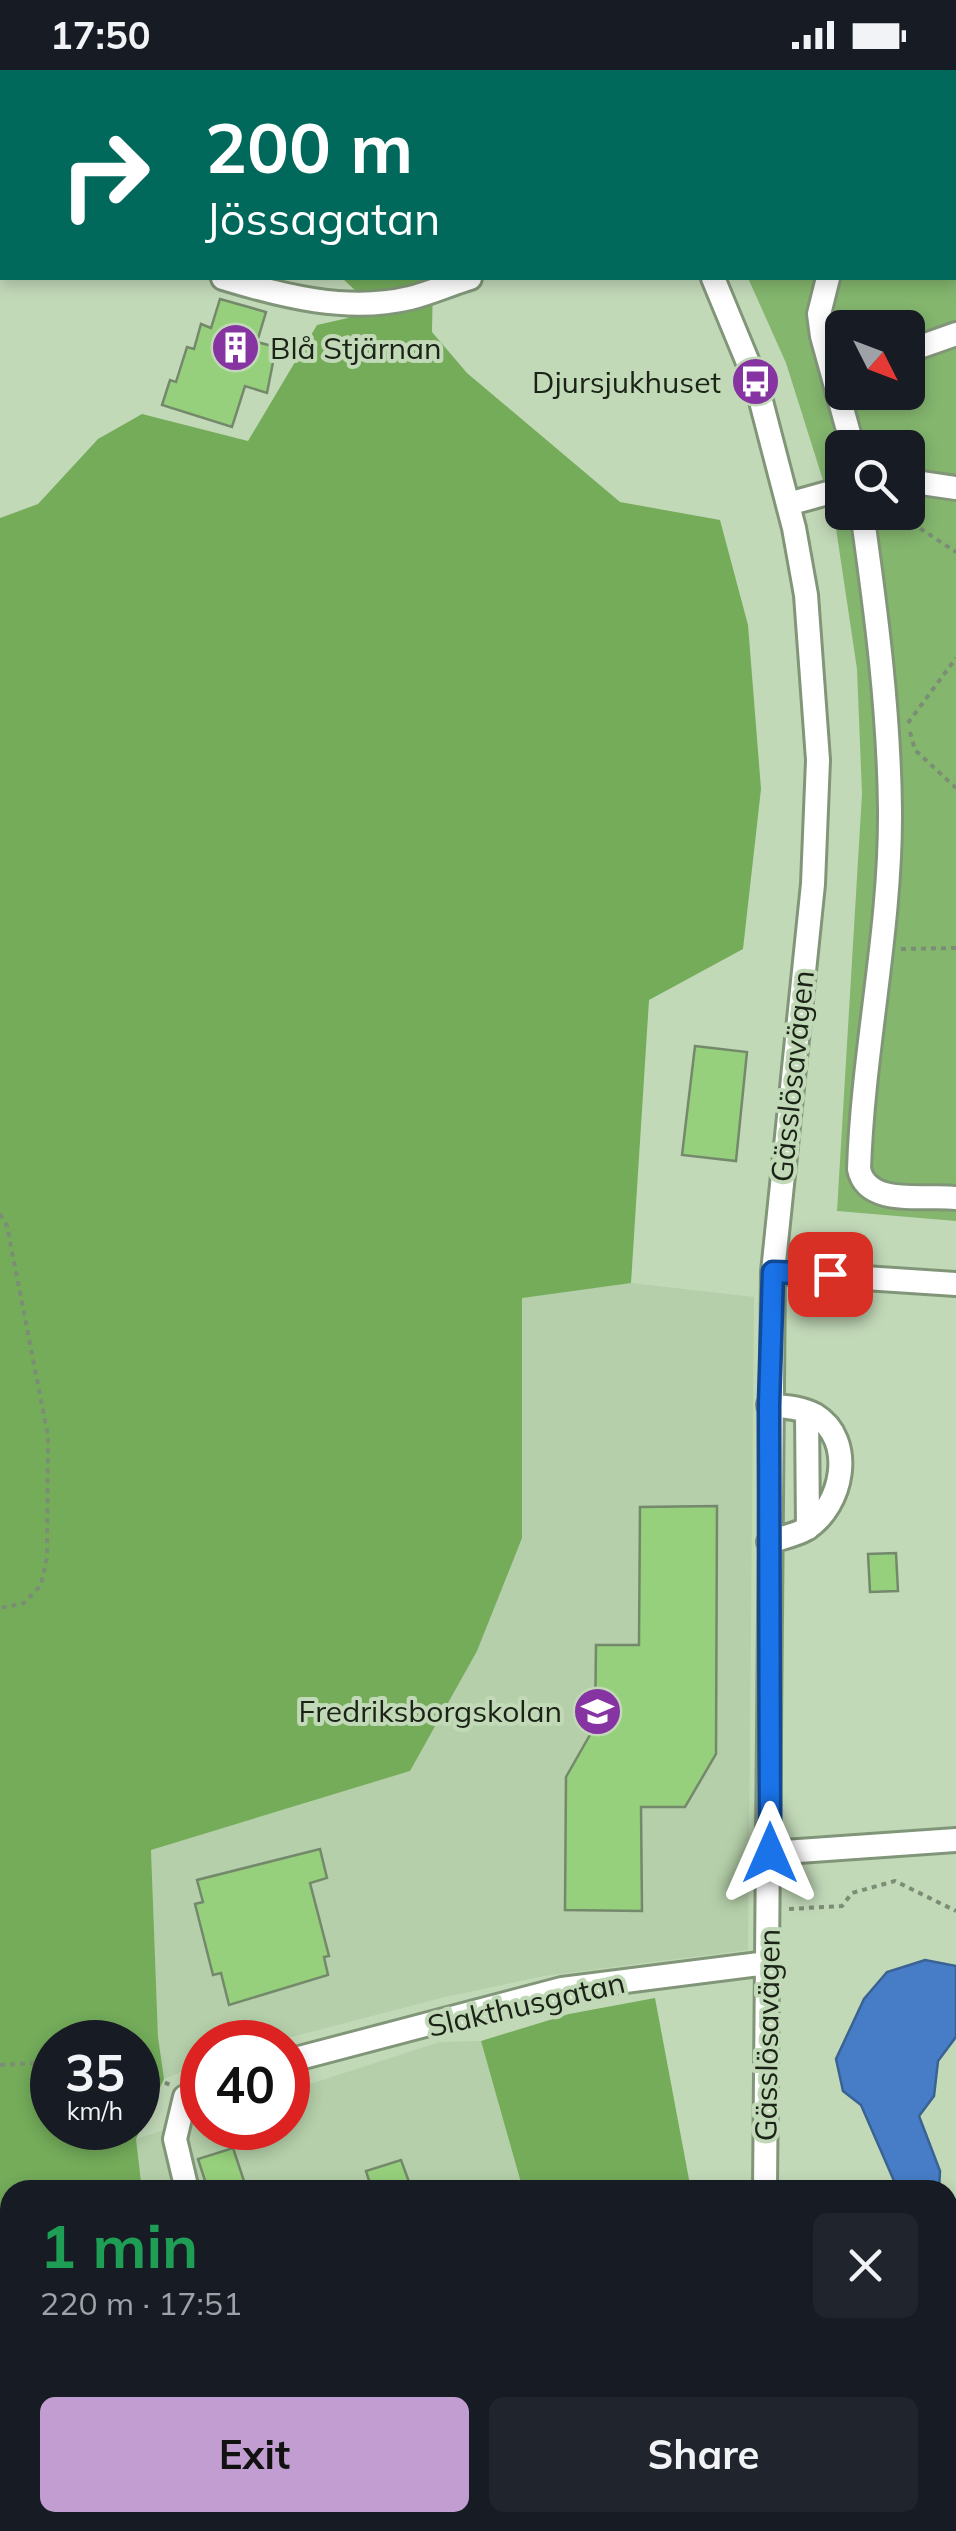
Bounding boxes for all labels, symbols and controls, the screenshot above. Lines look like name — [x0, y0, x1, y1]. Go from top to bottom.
text: 17:50 — [50, 11, 151, 59]
text: 200 m — [205, 103, 413, 191]
icon: right — [40, 110, 170, 240]
text: Jössagatan — [205, 190, 440, 246]
north arrow — [825, 310, 925, 410]
map controls — [825, 310, 925, 530]
building icon: Blå Stjärnan — [209, 322, 261, 374]
place label: Blå Stjärnan — [270, 329, 442, 367]
bus stop icon: Djursjukhuset — [730, 356, 782, 408]
place label: Djursjukhuset — [532, 363, 721, 401]
button: search — [825, 430, 925, 530]
street label: Gässlösavägen — [762, 968, 822, 1184]
pin — [788, 1232, 873, 1317]
icon: arrive — [803, 1247, 858, 1302]
school or university icon: Fredriksborgskolan — [571, 1685, 623, 1737]
place label: Fredriksborgskolan — [299, 1692, 562, 1730]
position arrow — [718, 1801, 822, 1905]
street label: Gässlösavägen — [746, 1928, 788, 2142]
street label: Slakthusgatan — [424, 1963, 628, 2045]
speed limit sign: 40 — [180, 2020, 310, 2150]
text: 35 — [65, 2041, 125, 2104]
text: km/h — [67, 2095, 123, 2126]
text: 1 min — [40, 2208, 198, 2283]
button: close — [813, 2213, 918, 2318]
text: 220 m · 17:51 — [40, 2283, 242, 2323]
button: Exit — [40, 2397, 469, 2512]
button: Share — [489, 2397, 918, 2512]

